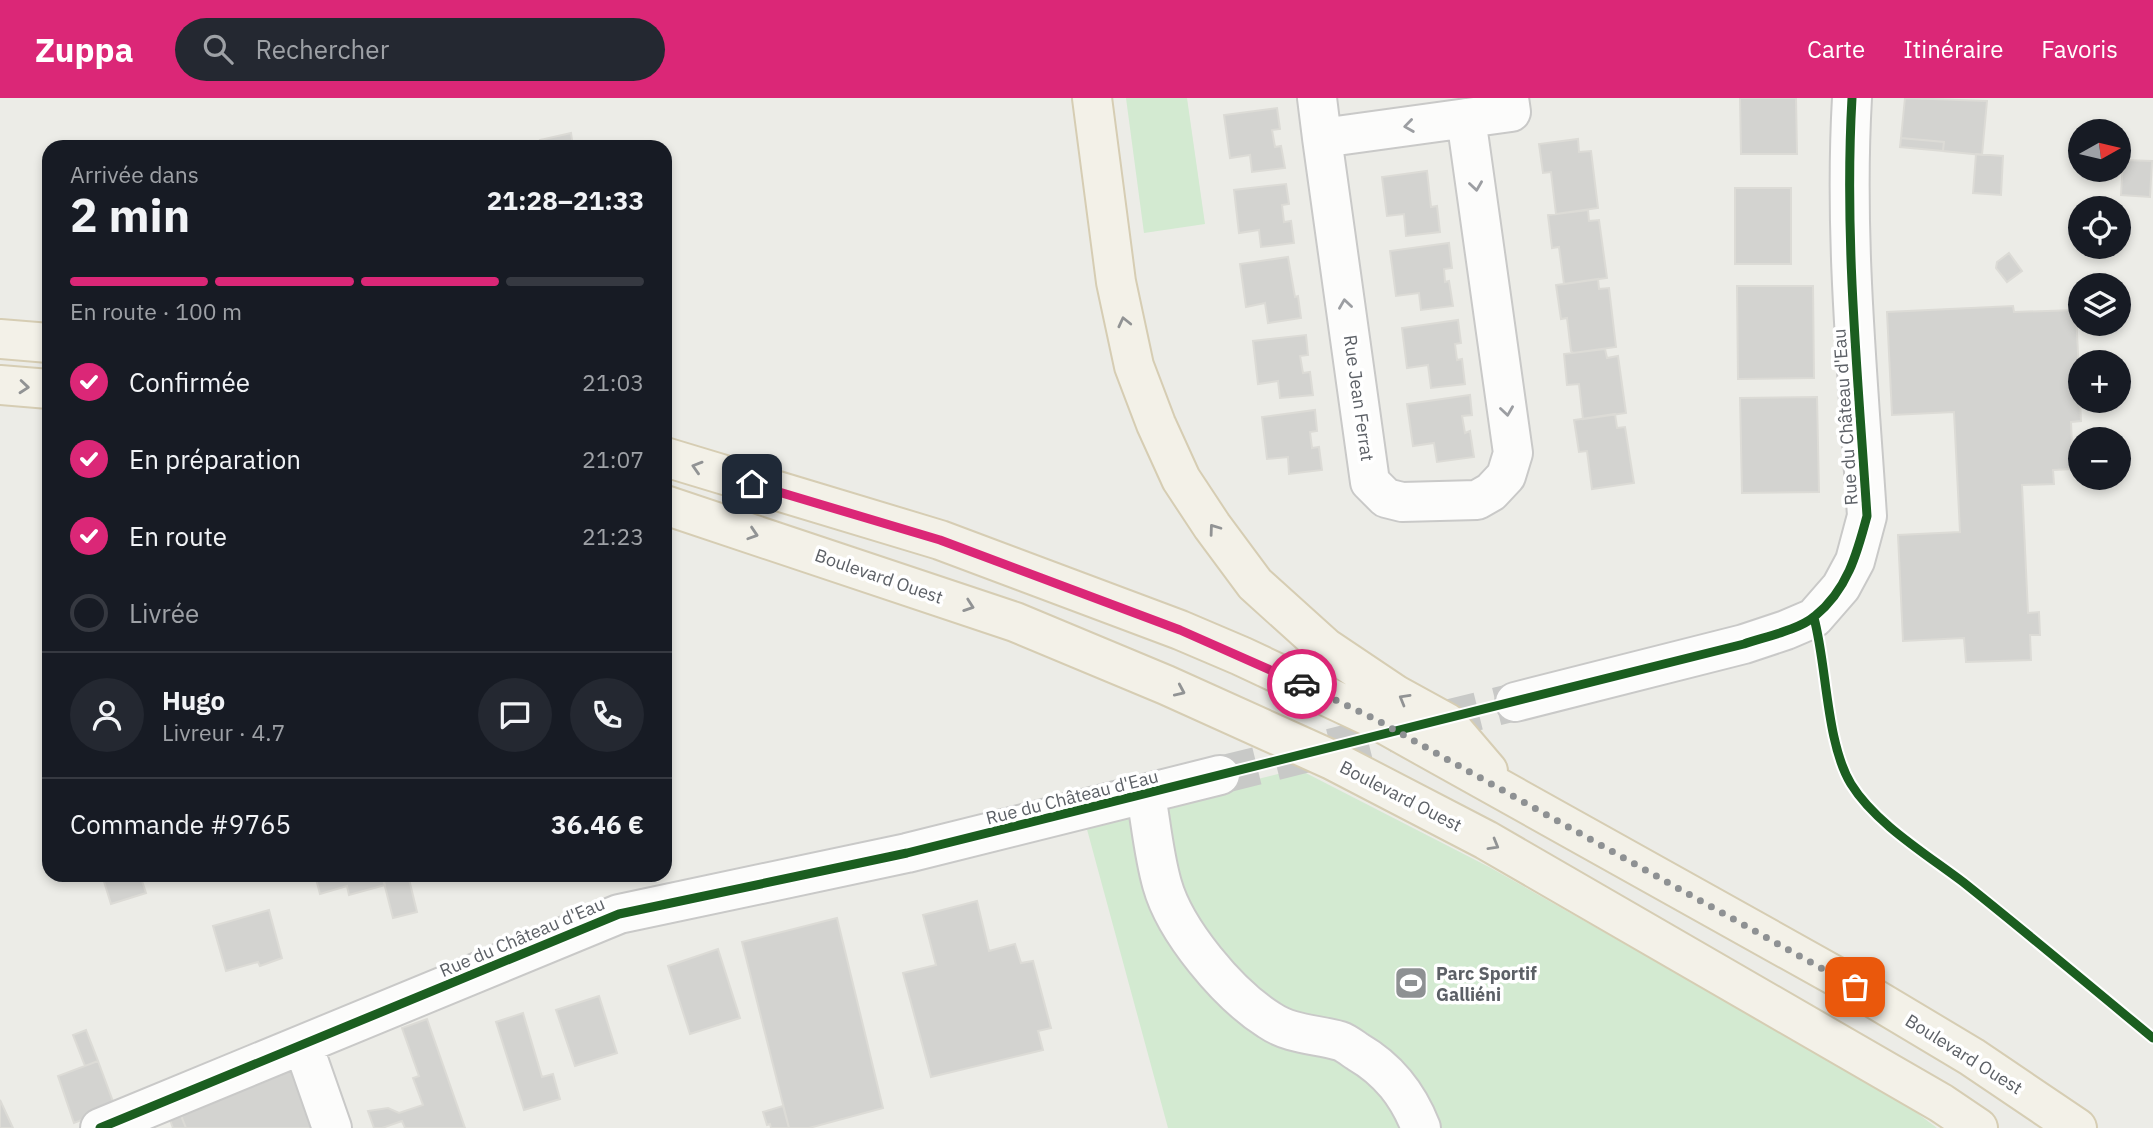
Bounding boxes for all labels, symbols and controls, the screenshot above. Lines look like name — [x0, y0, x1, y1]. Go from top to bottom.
search box — [175, 18, 665, 81]
text: Zuppa — [35, 28, 133, 71]
icon: search — [199, 30, 237, 68]
text: Rechercher — [255, 32, 389, 66]
text: Carte — [1807, 33, 1865, 65]
text: Itinéraire — [1903, 33, 2003, 65]
text: Favoris — [2041, 33, 2118, 65]
one-way arrow — [1403, 118, 1415, 133]
north arrow — [2068, 119, 2132, 182]
map controls — [2068, 119, 2131, 490]
text: Arrivée dans — [70, 159, 199, 189]
one-way arrow — [1468, 180, 1483, 192]
text: 21:28–21:33 — [487, 183, 644, 217]
text: 2 min — [70, 185, 190, 245]
button: locate — [2068, 196, 2131, 259]
button: layers — [2068, 273, 2131, 336]
text: En route · 100 m — [70, 296, 242, 326]
one-way arrow — [1338, 298, 1353, 309]
one-way arrow — [1118, 316, 1133, 328]
street label: Rue du Château d'Eau — [1827, 328, 1863, 506]
street label: Rue Jean Ferrat — [1339, 333, 1379, 463]
button: + — [2068, 350, 2131, 413]
icon: check — [70, 363, 108, 401]
text: Confirmée — [129, 365, 250, 399]
text: 21:03 — [582, 367, 644, 397]
one-way arrow — [19, 379, 30, 394]
one-way arrow — [1499, 405, 1514, 417]
button: − — [2068, 427, 2131, 490]
icon: check — [70, 440, 108, 478]
text: En préparation — [129, 442, 301, 476]
text: 21:07 — [582, 444, 644, 474]
pin — [722, 454, 782, 514]
one-way arrow — [691, 461, 703, 476]
icon: home — [733, 465, 771, 503]
icon: check — [70, 517, 108, 555]
text: En route — [129, 519, 227, 553]
text: 21:23 — [582, 521, 644, 551]
one-way arrow — [1210, 524, 1223, 537]
one-way arrow — [747, 526, 759, 540]
street label: Boulevard Ouest — [812, 543, 946, 609]
text: Livrée — [129, 596, 199, 630]
one-way arrow — [962, 598, 975, 612]
courier — [1267, 649, 1337, 719]
icon: car — [1283, 665, 1321, 703]
button: person — [70, 678, 144, 752]
button: chat — [478, 678, 552, 752]
button: phone — [570, 678, 644, 752]
text: Hugo — [162, 683, 225, 717]
one-way arrow — [1173, 683, 1185, 697]
one-way arrow — [1399, 694, 1412, 707]
text: Livreur · 4.7 — [162, 717, 285, 747]
street label: Boulevard Ouest — [1336, 755, 1466, 837]
street label: Rue du Château d'Eau — [983, 764, 1161, 830]
text: Commande #9765 — [70, 807, 291, 841]
text: 36.46 € — [551, 807, 644, 841]
one-way arrow — [1487, 837, 1500, 850]
street label: Rue du Château d'Eau — [436, 892, 608, 982]
pin — [1825, 957, 1885, 1017]
place label: Parc Sportif Galliéni — [1436, 962, 1537, 1006]
sports icon: Parc Sportif Galliéni — [1392, 964, 1430, 1002]
icon: bag — [1836, 968, 1874, 1006]
street label: Boulevard Ouest — [1901, 1009, 2027, 1099]

